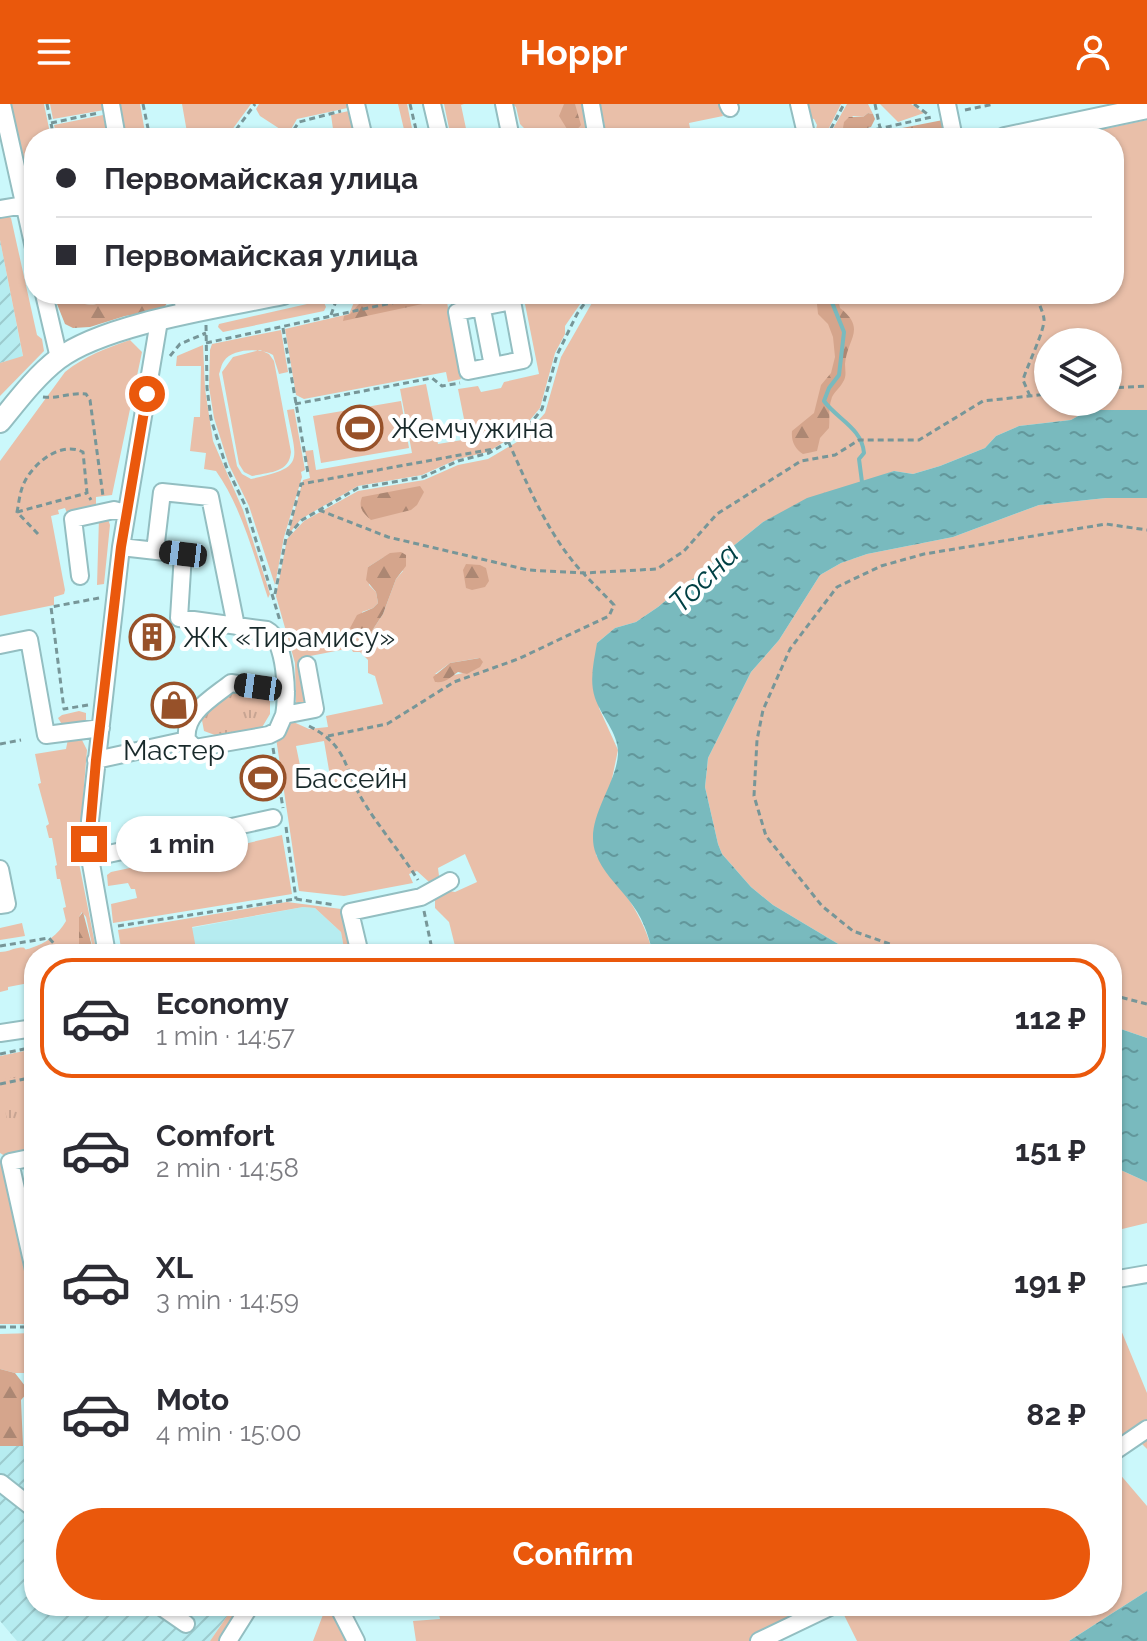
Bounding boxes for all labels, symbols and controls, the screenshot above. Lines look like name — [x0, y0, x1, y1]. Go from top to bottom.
icon: menu — [32, 30, 76, 74]
icon: person — [1071, 30, 1115, 74]
text: Hoppr — [520, 31, 627, 73]
text: Первомайская улица — [104, 161, 418, 196]
text: Первомайская улица — [104, 238, 418, 273]
map controls — [1034, 328, 1122, 416]
button: layers — [1034, 328, 1122, 416]
route start — [129, 376, 165, 412]
sports icon: Жемчужина — [336, 404, 384, 452]
place label: Жемчужина — [391, 412, 554, 445]
water label: Тосна — [662, 536, 746, 620]
car — [158, 539, 208, 569]
building icon: ЖК «Тирамису» — [128, 613, 176, 661]
place label: ЖК «Тирамису» — [183, 621, 395, 654]
car — [233, 672, 283, 702]
shop icon: Мастер — [150, 681, 198, 729]
place label: Мастер — [123, 734, 225, 767]
sports icon: Бассейн — [239, 754, 287, 802]
place label: Бассейн — [294, 762, 407, 795]
callout: 1 min — [117, 816, 249, 872]
route end — [71, 826, 107, 862]
text: 1 min — [149, 829, 215, 859]
icon: car — [60, 982, 132, 1054]
text: Economy — [156, 986, 289, 1021]
text: 112 ₽ — [1015, 1001, 1086, 1036]
text: 1 min · 14:57 — [156, 1021, 295, 1051]
icon: car — [60, 1114, 132, 1186]
text: Comfort — [156, 1118, 275, 1153]
text: 151 ₽ — [1015, 1133, 1086, 1168]
text: 2 min · 14:58 — [156, 1153, 299, 1183]
icon: car — [60, 1246, 132, 1318]
text: XL — [156, 1250, 193, 1285]
text: 191 ₽ — [1014, 1265, 1086, 1300]
text: 3 min · 14:59 — [156, 1285, 299, 1315]
icon: car — [60, 1378, 132, 1450]
text: Moto — [156, 1382, 229, 1417]
text: 82 ₽ — [1026, 1397, 1086, 1432]
text: 4 min · 15:00 — [156, 1417, 302, 1447]
button: Confirm — [56, 1508, 1090, 1600]

